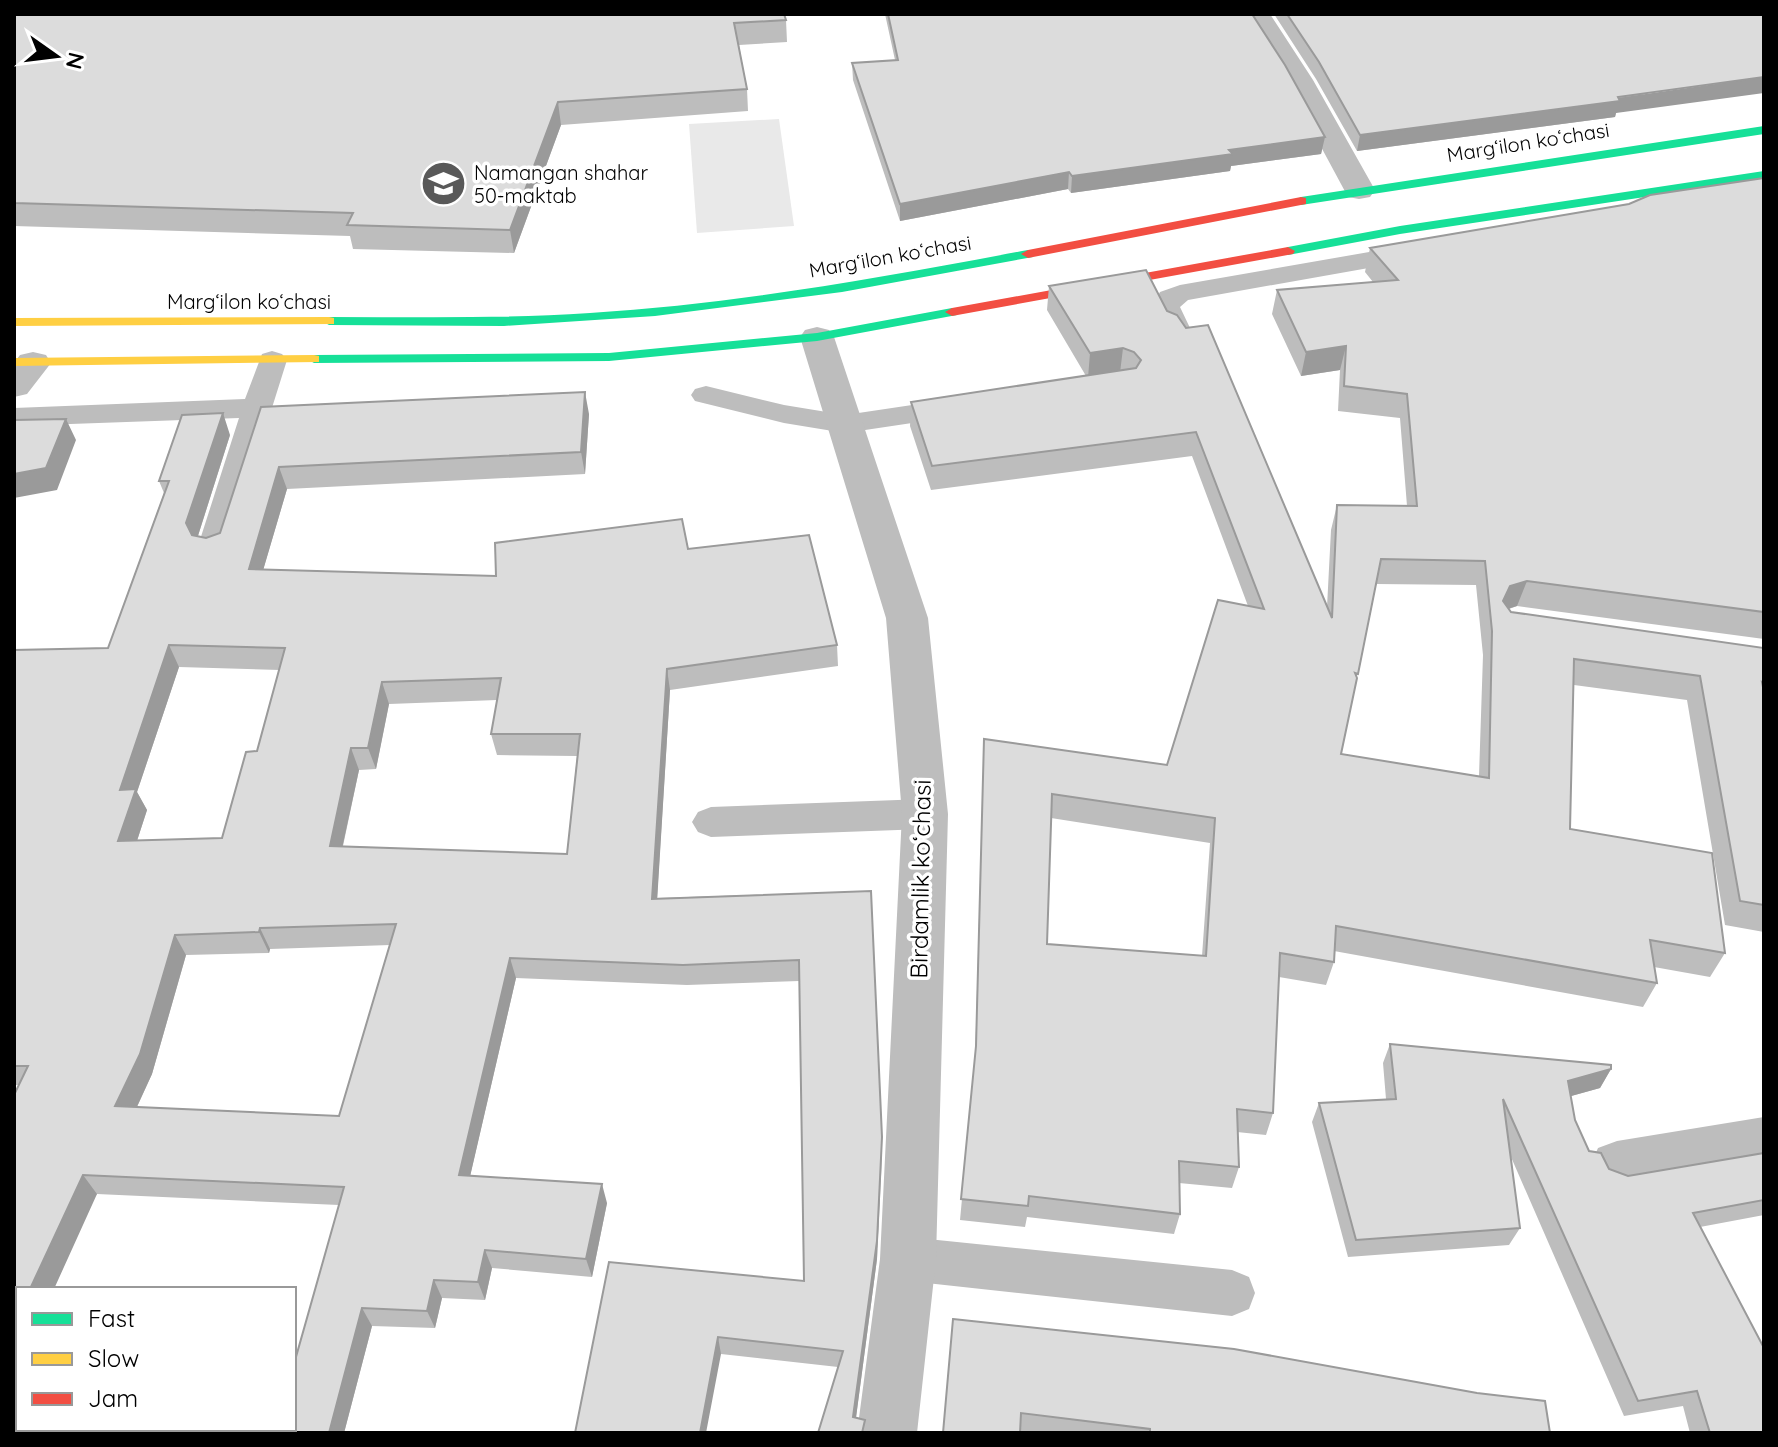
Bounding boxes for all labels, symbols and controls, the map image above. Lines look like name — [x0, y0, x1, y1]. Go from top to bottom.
north arrow — [16, 16, 96, 96]
text: N — [60, 50, 91, 72]
street label: Margʻilon koʻchasi — [1445, 117, 1611, 167]
school or university icon: Namangan shahar 50-maktab — [419, 159, 467, 207]
place label: Namangan shahar 50-maktab — [474, 160, 648, 208]
street label: Margʻilon koʻchasi — [807, 229, 973, 283]
street label: Margʻilon koʻchasi — [167, 289, 331, 314]
street label: Birdamlik koʻchasi — [903, 779, 937, 979]
legend — [16, 1287, 296, 1431]
text: Fast — [88, 1303, 135, 1333]
text: Slow — [88, 1343, 139, 1373]
text: Jam — [88, 1383, 138, 1413]

